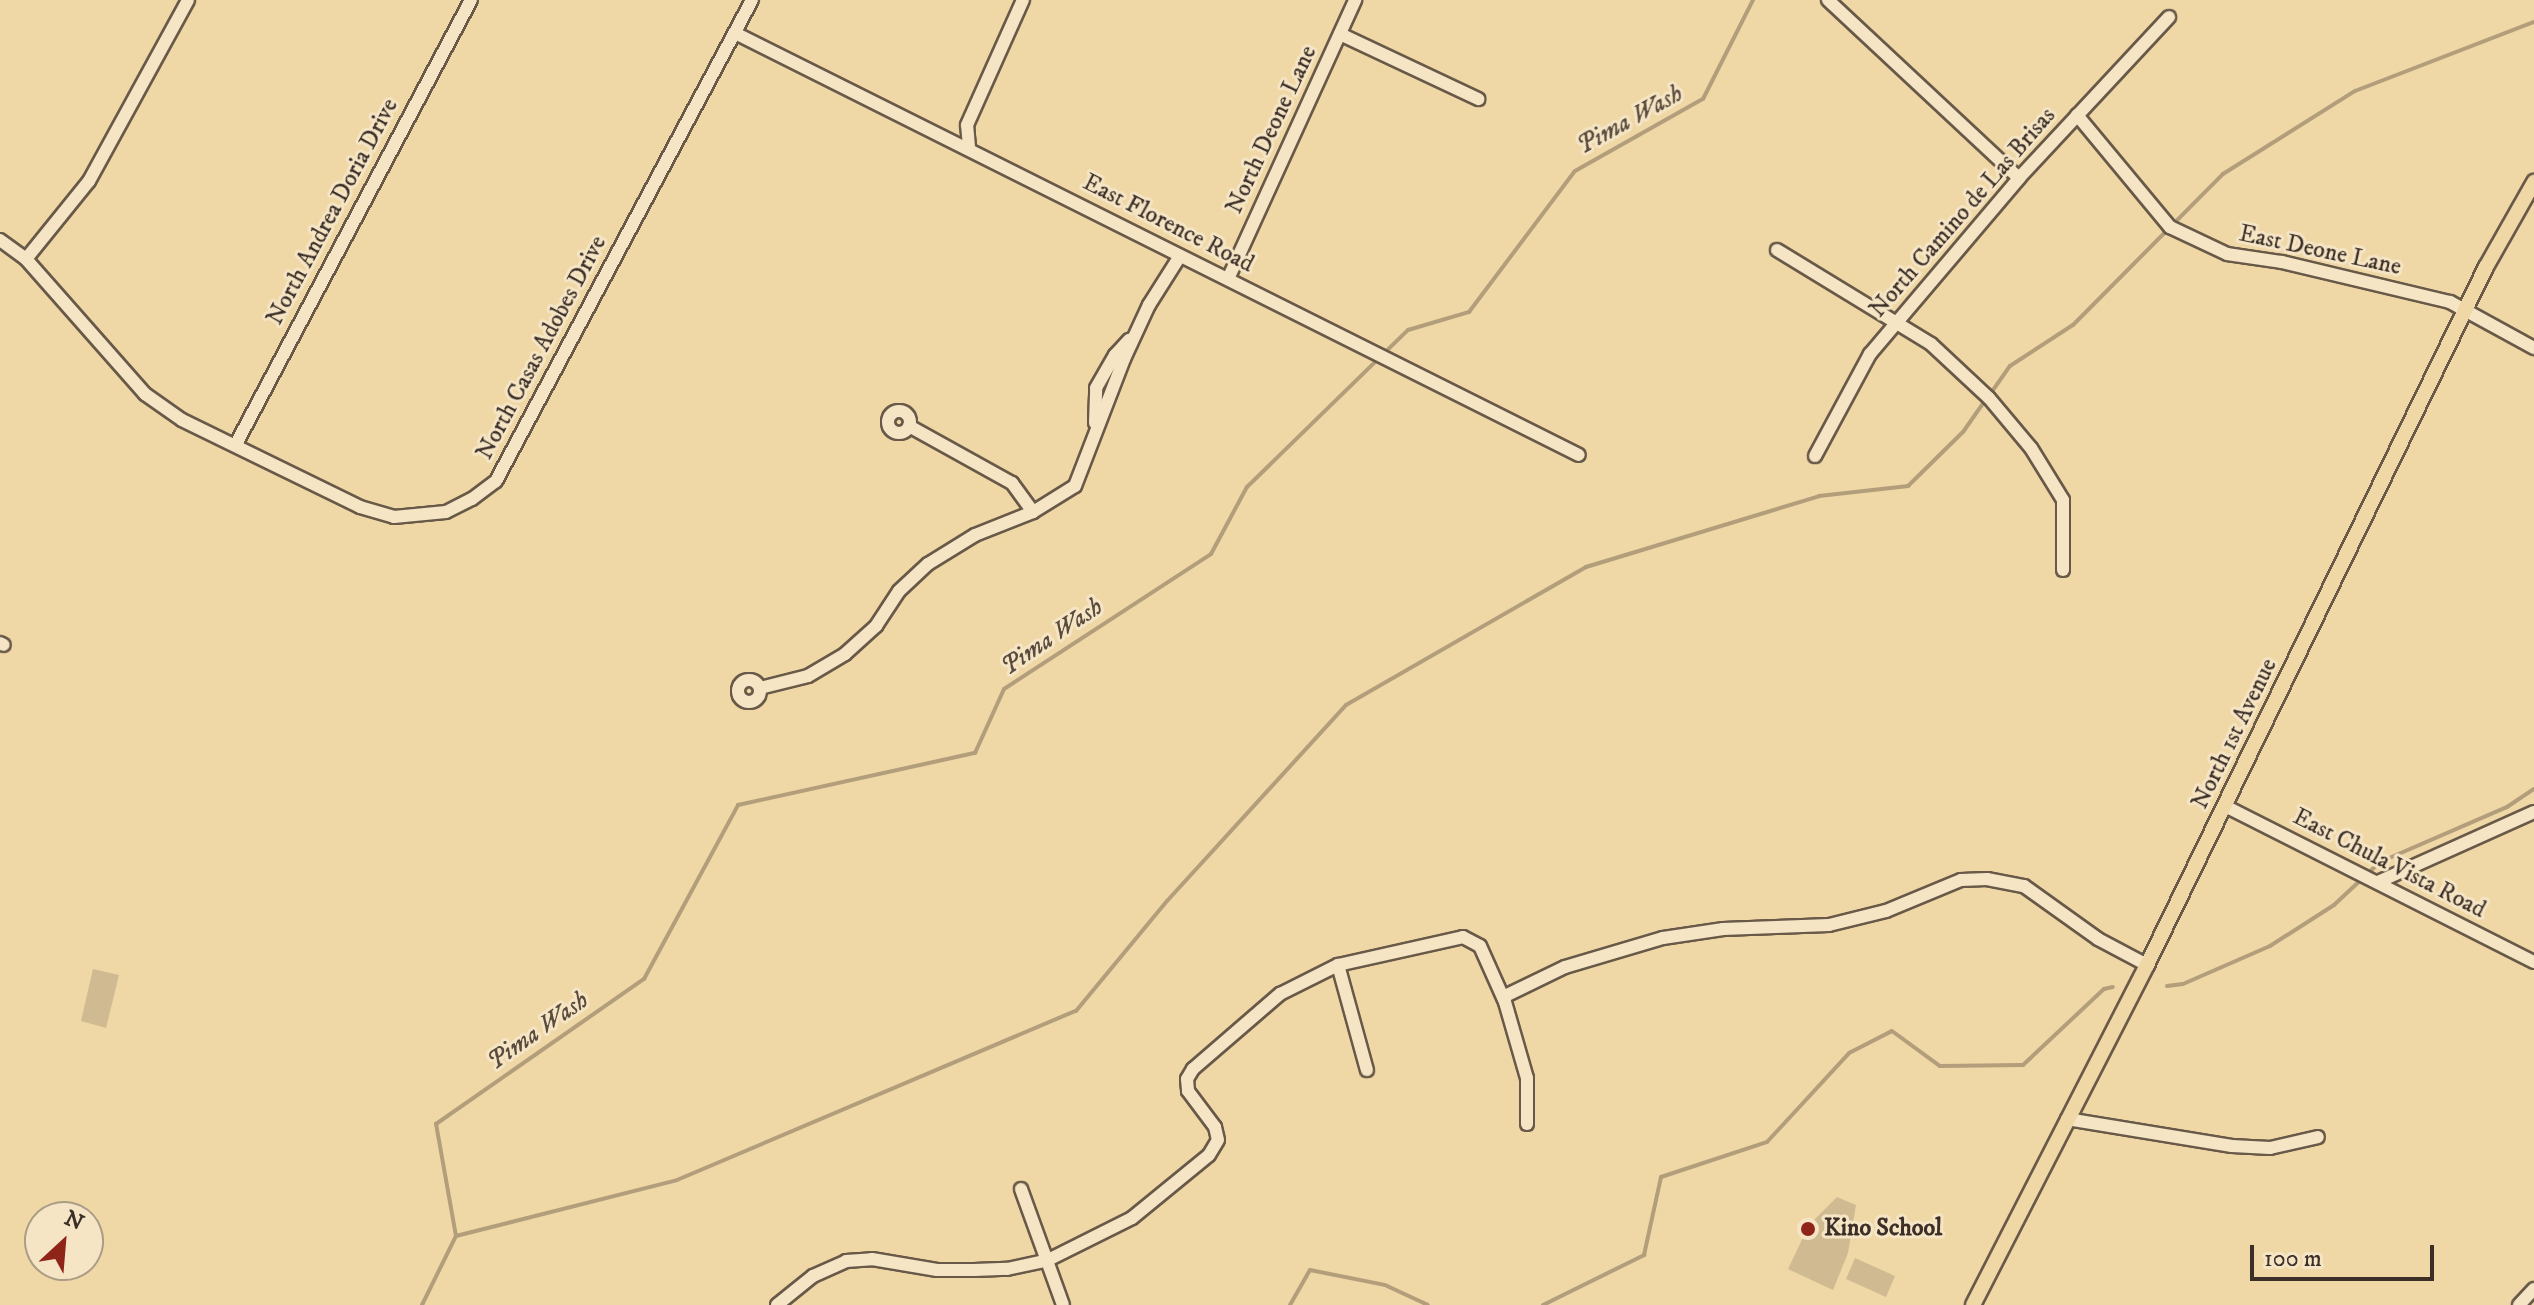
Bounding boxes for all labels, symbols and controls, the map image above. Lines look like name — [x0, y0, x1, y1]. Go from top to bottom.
street label: North Deone Lane — [1220, 41, 1324, 219]
water label: Pima Wash — [1571, 78, 1689, 162]
street label: North Andrea Doria Drive — [261, 94, 405, 330]
street label: North Camino de Las Brisas — [1864, 102, 2062, 324]
street label: East Florence Road — [1078, 169, 1258, 279]
street label: East Deone Lane — [2236, 220, 2404, 282]
street label: North Casas Adobes Drive — [471, 231, 613, 465]
water label: Pima Wash — [995, 591, 1109, 683]
street label: North 1st Avenue — [2186, 654, 2284, 814]
street label: East Chula Vista Road — [2288, 803, 2490, 925]
water label: Pima Wash — [481, 985, 595, 1077]
north arrow — [24, 1201, 104, 1281]
text: N — [60, 1205, 88, 1237]
place label: Kino School — [1824, 1215, 1942, 1243]
marker: Kino School — [1799, 1220, 1817, 1238]
scale bar — [2254, 1229, 2438, 1279]
text: 100 m — [2264, 1244, 2322, 1274]

